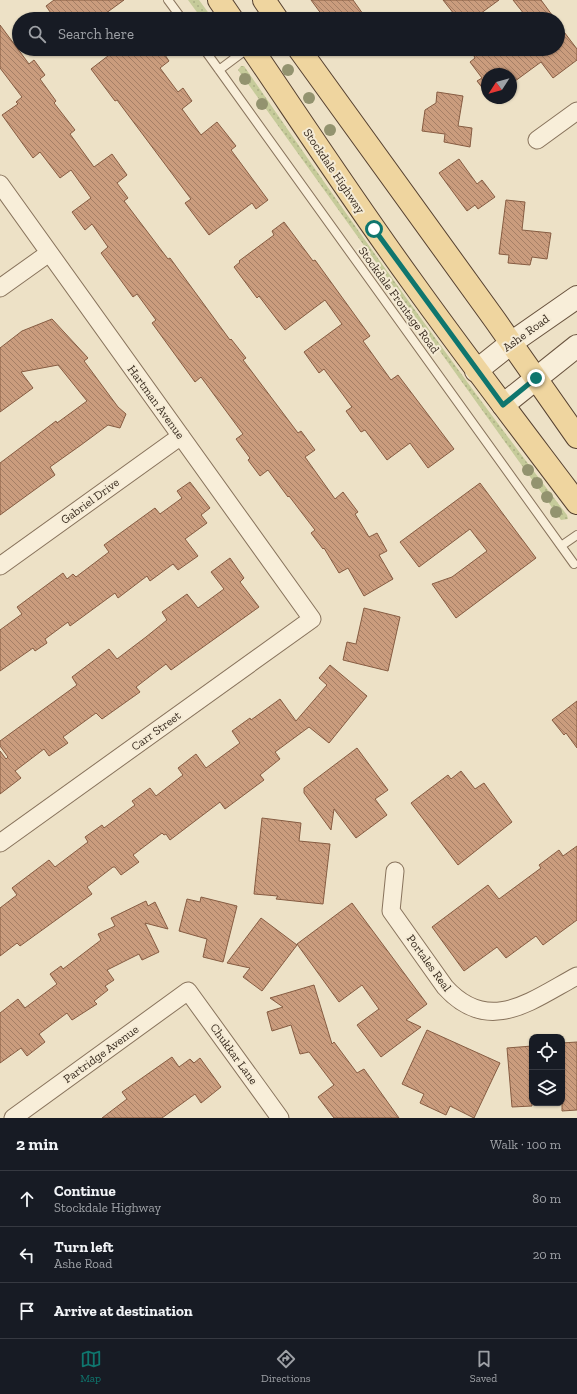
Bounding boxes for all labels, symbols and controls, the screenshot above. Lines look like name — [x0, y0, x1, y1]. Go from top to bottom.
search box — [12, 12, 565, 56]
icon: search — [26, 23, 48, 45]
text: Search here — [58, 25, 134, 43]
north arrow — [481, 68, 517, 104]
street label: Stockdale Highway — [301, 126, 368, 217]
route start — [365, 220, 383, 238]
street label: Stockdale Frontage Road — [356, 244, 443, 356]
street label: Ashe Road — [500, 311, 552, 355]
street label: Hartman Avenue — [125, 362, 188, 442]
route end — [527, 369, 545, 387]
street label: Gabriel Drive — [58, 475, 122, 527]
street label: Carr Street — [129, 708, 184, 754]
street label: Portales Real — [404, 932, 454, 994]
street label: Chukkar Lane — [207, 1021, 261, 1087]
street label: Partridge Avenue — [61, 1022, 142, 1086]
map controls — [529, 1034, 565, 1106]
button: locate — [529, 1034, 565, 1070]
button: layers — [529, 1070, 565, 1106]
text: 2 min — [16, 1134, 58, 1154]
text: Walk · 100 m — [490, 1137, 561, 1152]
text: Continue — [54, 1182, 116, 1200]
icon: ahead — [16, 1188, 38, 1210]
text: 80 m — [532, 1191, 561, 1206]
text: Stockdale Highway — [54, 1200, 161, 1215]
text: Turn left — [54, 1238, 114, 1256]
icon: left — [16, 1244, 38, 1266]
text: 20 m — [533, 1247, 561, 1262]
text: Ashe Road — [54, 1256, 112, 1271]
icon: arrive — [16, 1300, 38, 1322]
text: Arrive at destination — [54, 1302, 193, 1320]
tab: Map — [80, 1348, 102, 1385]
tab: Directions — [261, 1348, 311, 1385]
tab: Saved — [470, 1348, 497, 1385]

